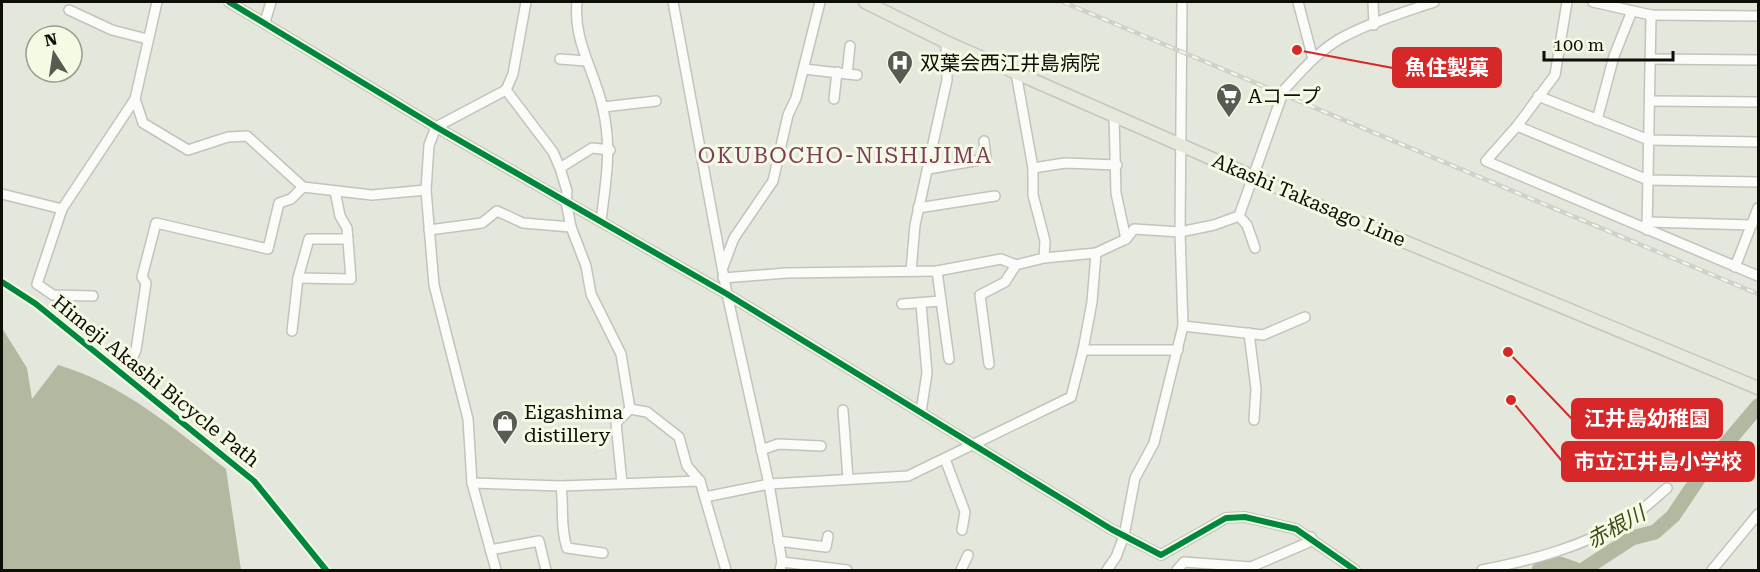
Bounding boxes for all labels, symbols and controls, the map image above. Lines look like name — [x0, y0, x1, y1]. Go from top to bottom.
north arrow — [24, 24, 84, 84]
scale bar — [1544, 24, 1673, 62]
text: N — [43, 29, 59, 50]
text: 100 m — [1553, 34, 1604, 55]
hospital icon: 双葉会西江井島病院 — [885, 48, 915, 86]
callout: 魚住製菓 — [1393, 48, 1501, 87]
place label: 双葉会西江井島病院 — [920, 51, 1100, 75]
text: 魚住製菓 — [1405, 56, 1489, 80]
supermarket icon: Aコープ — [1214, 81, 1244, 119]
place label: Aコープ — [1248, 84, 1321, 108]
district label: OKUBOCHO-NISHIJIMA — [698, 143, 992, 168]
street label: Akashi Takasago Line — [1209, 148, 1409, 252]
street label: Himeji Akashi Bicycle Path — [47, 290, 265, 472]
callout: 江井島幼稚園 — [1572, 399, 1722, 438]
place label: Eigashima distillery — [524, 400, 623, 447]
text: 江井島幼稚園 — [1584, 407, 1710, 431]
shop icon: Eigashima distillery — [490, 408, 520, 446]
callout: 市立江井島小学校 — [1562, 442, 1754, 481]
text: 市立江井島小学校 — [1574, 450, 1742, 474]
water label: 赤根川 — [1583, 500, 1651, 553]

